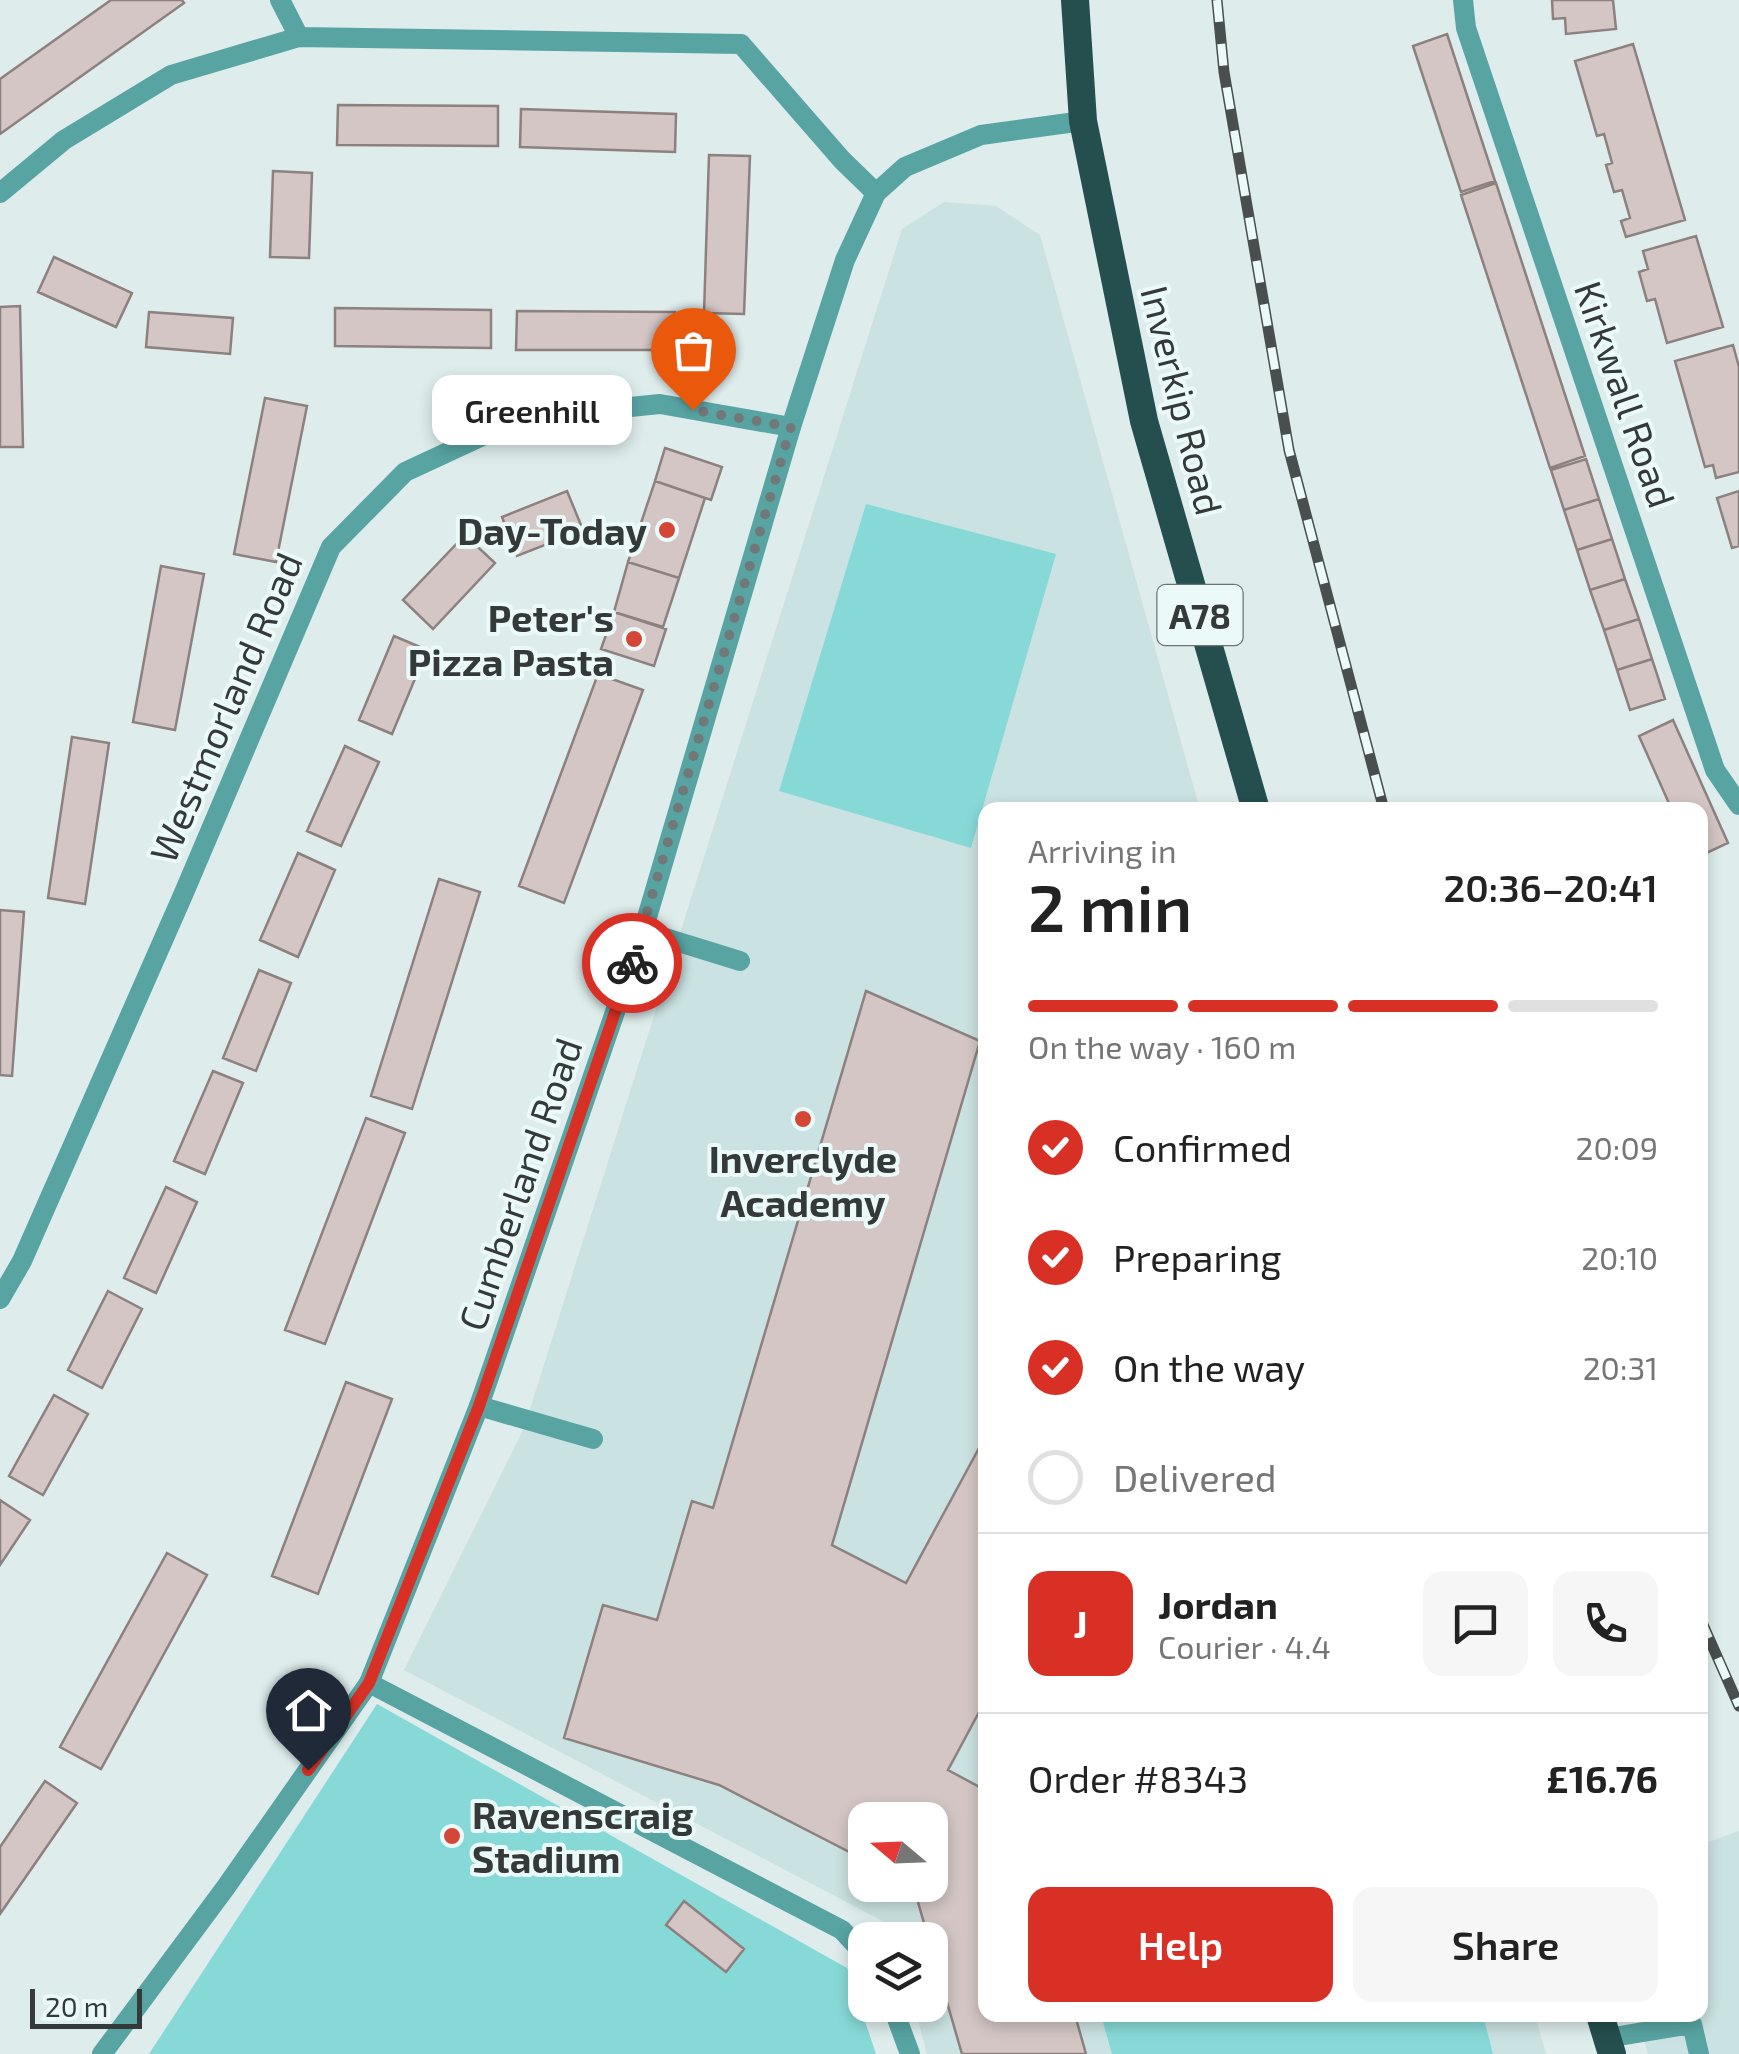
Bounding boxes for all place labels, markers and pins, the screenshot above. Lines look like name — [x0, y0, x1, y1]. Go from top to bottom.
pin — [651, 308, 736, 411]
callout: Greenhill — [433, 375, 633, 445]
place label: Day-Today — [457, 507, 647, 553]
marker: Day-Today — [656, 519, 678, 541]
place label: Peter's Pizza Pasta — [408, 594, 614, 684]
marker: Peter's Pizza Pasta — [623, 628, 645, 650]
marker: Inverclyde Academy — [792, 1108, 814, 1130]
place label: Inverclyde Academy — [709, 1135, 897, 1225]
pin — [266, 1668, 351, 1771]
place label: Ravenscraig Stadium — [472, 1791, 693, 1881]
marker: Ravenscraig Stadium — [441, 1825, 463, 1847]

